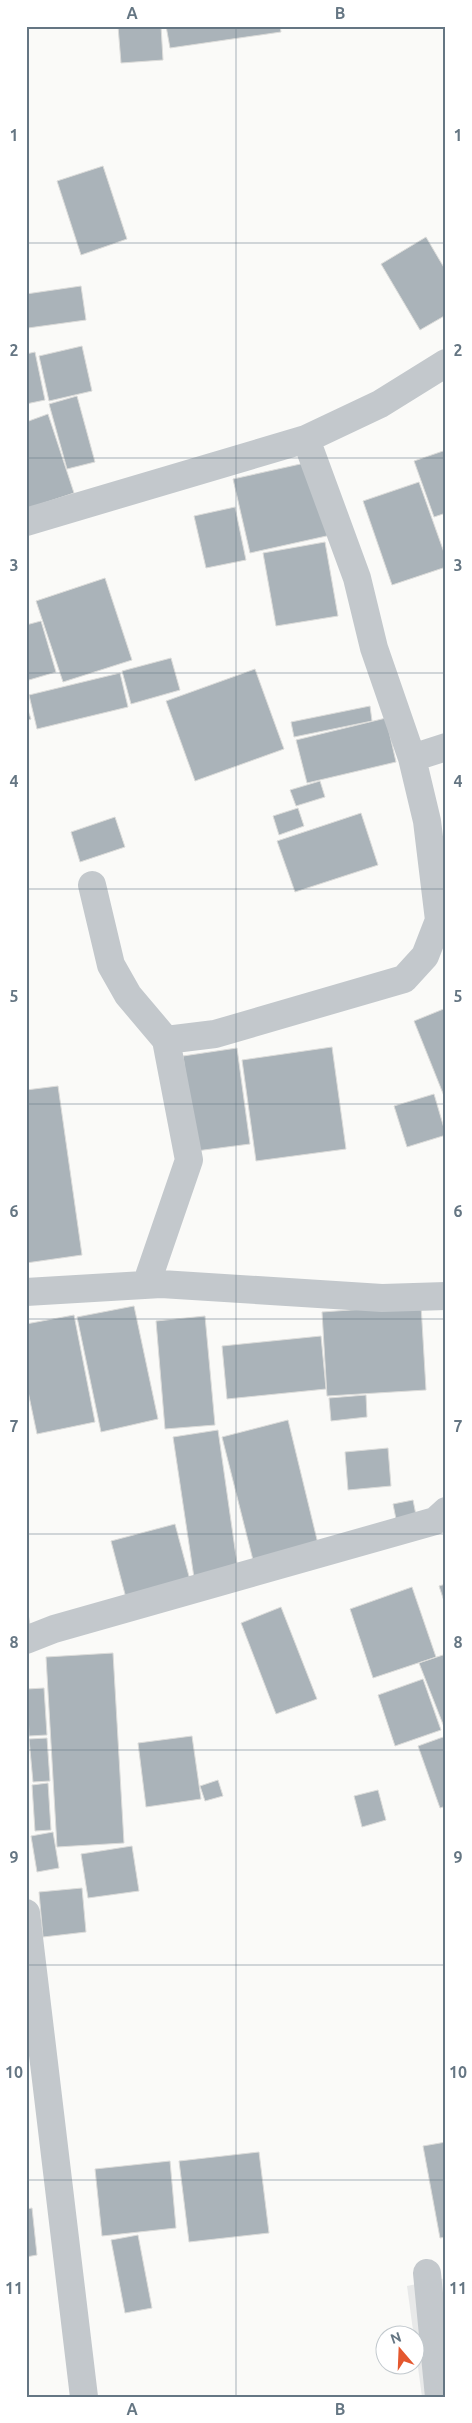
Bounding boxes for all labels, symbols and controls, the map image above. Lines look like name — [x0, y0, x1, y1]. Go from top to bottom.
text: A — [126, 4, 138, 22]
text: B — [335, 4, 345, 22]
text: 1 — [9, 126, 19, 144]
text: 1 — [453, 126, 463, 144]
text: 2 — [9, 341, 19, 359]
text: 2 — [453, 341, 463, 359]
text: 3 — [9, 556, 19, 574]
text: 3 — [453, 556, 463, 574]
text: 4 — [9, 772, 19, 790]
text: 4 — [453, 772, 463, 790]
text: 5 — [9, 987, 19, 1005]
text: 5 — [453, 987, 463, 1005]
text: 6 — [9, 1202, 19, 1220]
text: 6 — [453, 1202, 463, 1220]
text: 7 — [9, 1417, 19, 1435]
text: 7 — [453, 1417, 463, 1435]
text: 8 — [9, 1633, 19, 1651]
text: 8 — [453, 1633, 463, 1651]
text: 9 — [9, 1848, 19, 1866]
text: 9 — [453, 1848, 463, 1866]
text: 10 — [5, 2063, 23, 2081]
text: 10 — [449, 2063, 467, 2081]
text: 11 — [5, 2279, 23, 2297]
text: 11 — [449, 2279, 467, 2297]
north arrow — [374, 2326, 424, 2376]
text: N — [388, 2328, 403, 2347]
text: A — [126, 2400, 138, 2418]
text: B — [335, 2400, 345, 2418]

